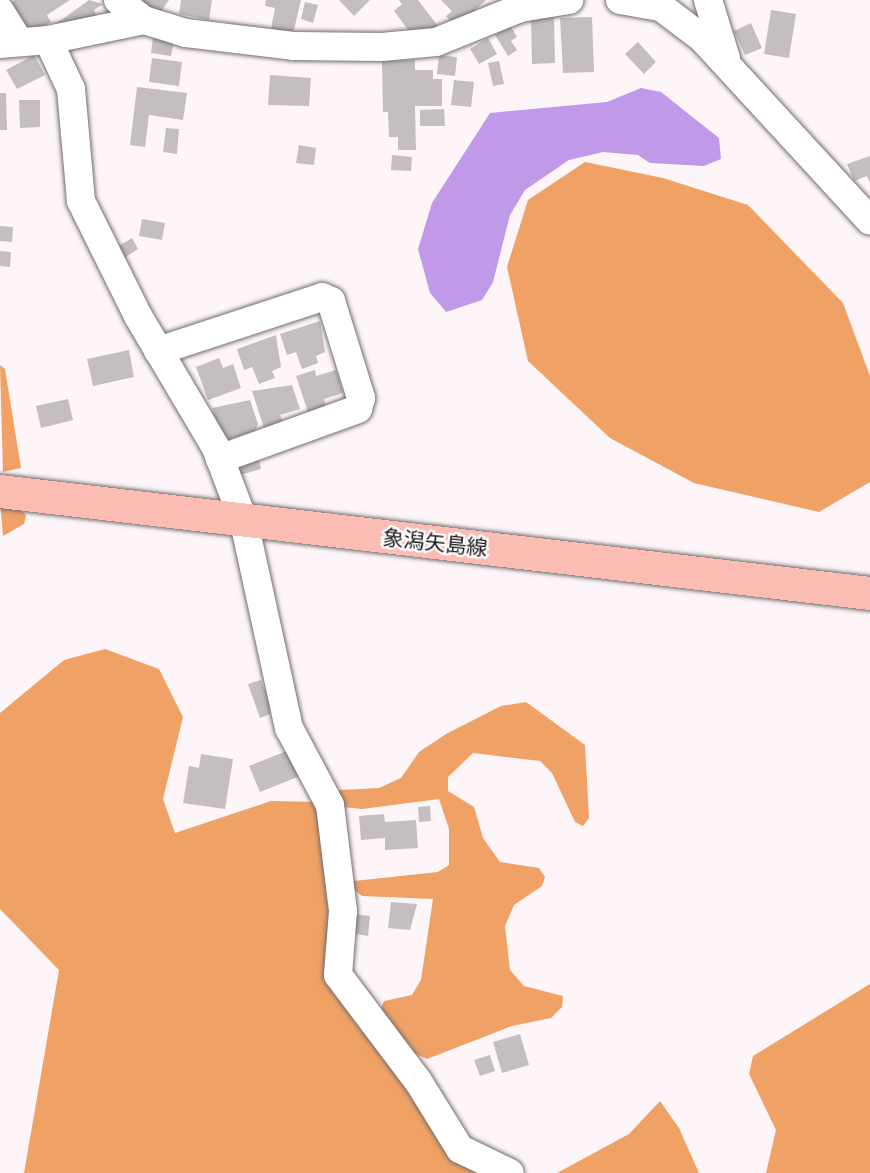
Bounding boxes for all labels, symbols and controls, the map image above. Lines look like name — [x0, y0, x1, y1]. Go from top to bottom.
street label: 象潟矢島線 — [381, 525, 489, 561]

